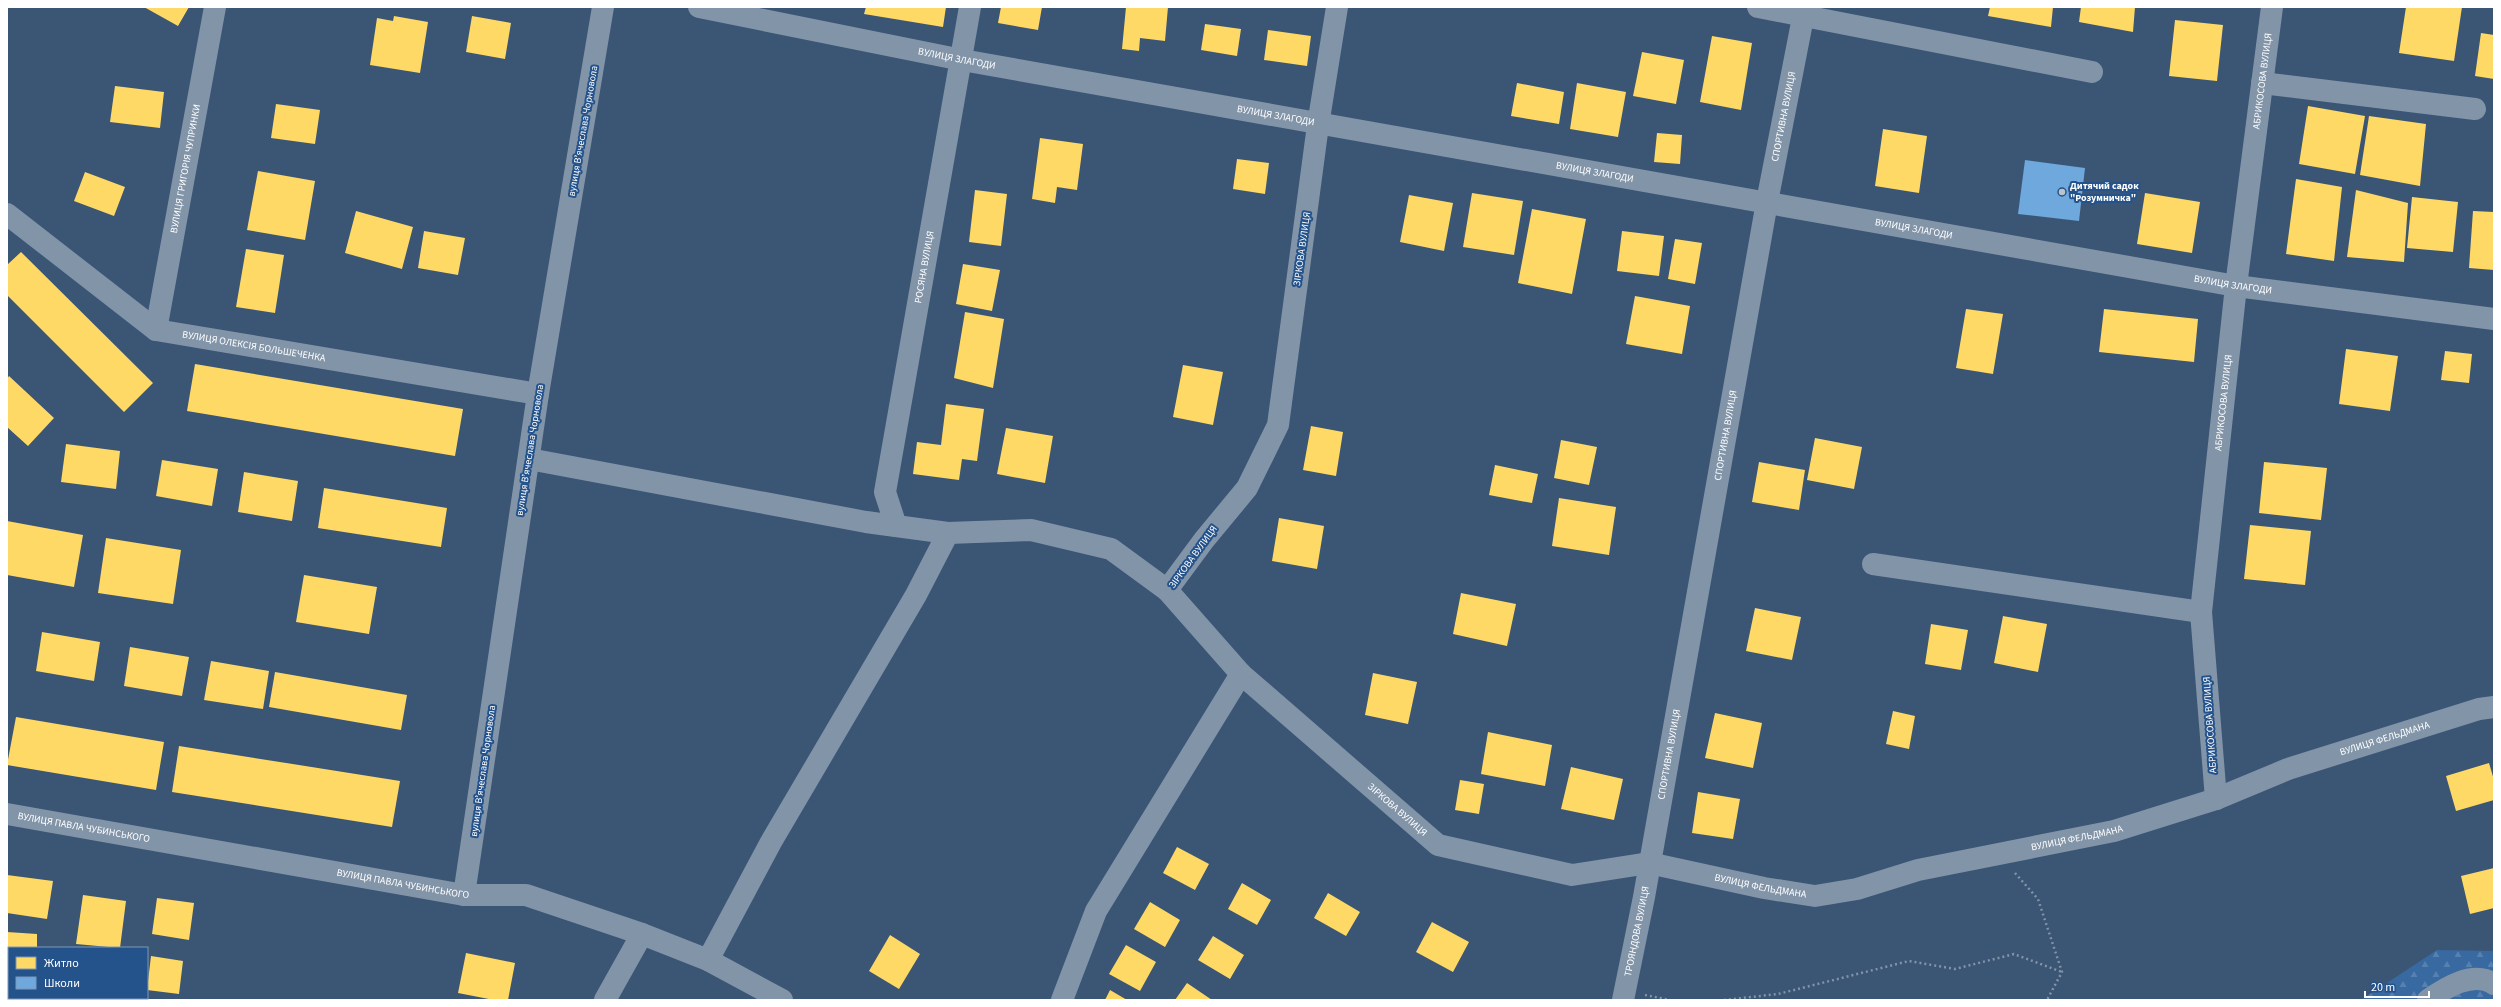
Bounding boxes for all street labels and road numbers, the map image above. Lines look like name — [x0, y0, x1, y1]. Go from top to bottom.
street label: АБРИКОСОВА ВУЛИЦЯ — [2249, 32, 2276, 130]
street label: ВУЛИЦЯ ЗЛАГОДИ — [917, 44, 997, 73]
street label: вулиця Вʼячеслава Чорновола — [565, 65, 601, 197]
street label: СПОРТИВНА ВУЛИЦЯ — [1768, 70, 1799, 163]
street label: ВУЛИЦЯ ЗЛАГОДИ — [1236, 102, 1316, 129]
street label: ВУЛИЦЯ ГРИГОРІЯ ЧУПРИНКИ — [167, 103, 204, 234]
street label: ВУЛИЦЯ ЗЛАГОДИ — [1555, 158, 1635, 186]
street label: ЗІРКОВА ВУЛИЦЯ — [1290, 211, 1314, 287]
street label: ВУЛИЦЯ ЗЛАГОДИ — [1874, 215, 1954, 243]
street label: РОСЯНА ВУЛИЦЯ — [911, 230, 938, 305]
street label: ВУЛИЦЯ ЗЛАГОДИ — [2193, 272, 2273, 298]
street label: ВУЛИЦЯ ОЛЕКСІЯ БОЛЬШЕЧЕНКА — [181, 328, 327, 365]
street label: АБРИКОСОВА ВУЛИЦЯ — [2211, 354, 2236, 452]
street label: вулиця Вʼячеслава Чорновола — [513, 383, 547, 517]
street label: СПОРТИВНА ВУЛИЦЯ — [1711, 389, 1741, 482]
street label: ЗІРКОВА ВУЛИЦЯ — [1165, 523, 1221, 591]
street label: АБРИКОСОВА ВУЛИЦЯ — [2200, 676, 2220, 774]
street label: вулиця Вʼячеслава Чорновола — [467, 704, 499, 838]
street label: СПОРТИВНА ВУЛИЦЯ — [1654, 708, 1684, 801]
street label: ВУЛИЦЯ ФЕЛЬДМАНА — [2338, 718, 2432, 759]
street label: ЗІРКОВА ВУЛИЦЯ — [1364, 780, 1430, 840]
street label: ВУЛИЦЯ ПАВЛА ЧУБИНСЬКОГО — [16, 809, 151, 846]
street label: ВУЛИЦЯ ФЕЛЬДМАНА — [2030, 821, 2125, 854]
street label: ВУЛИЦЯ ПАВЛА ЧУБИНСЬКОГО — [335, 866, 469, 902]
street label: ВУЛИЦЯ ФЕЛЬДМАНА — [1713, 870, 1808, 902]
street label: ТРОЯНДОВА ВУЛИЦЯ — [1621, 885, 1653, 978]

